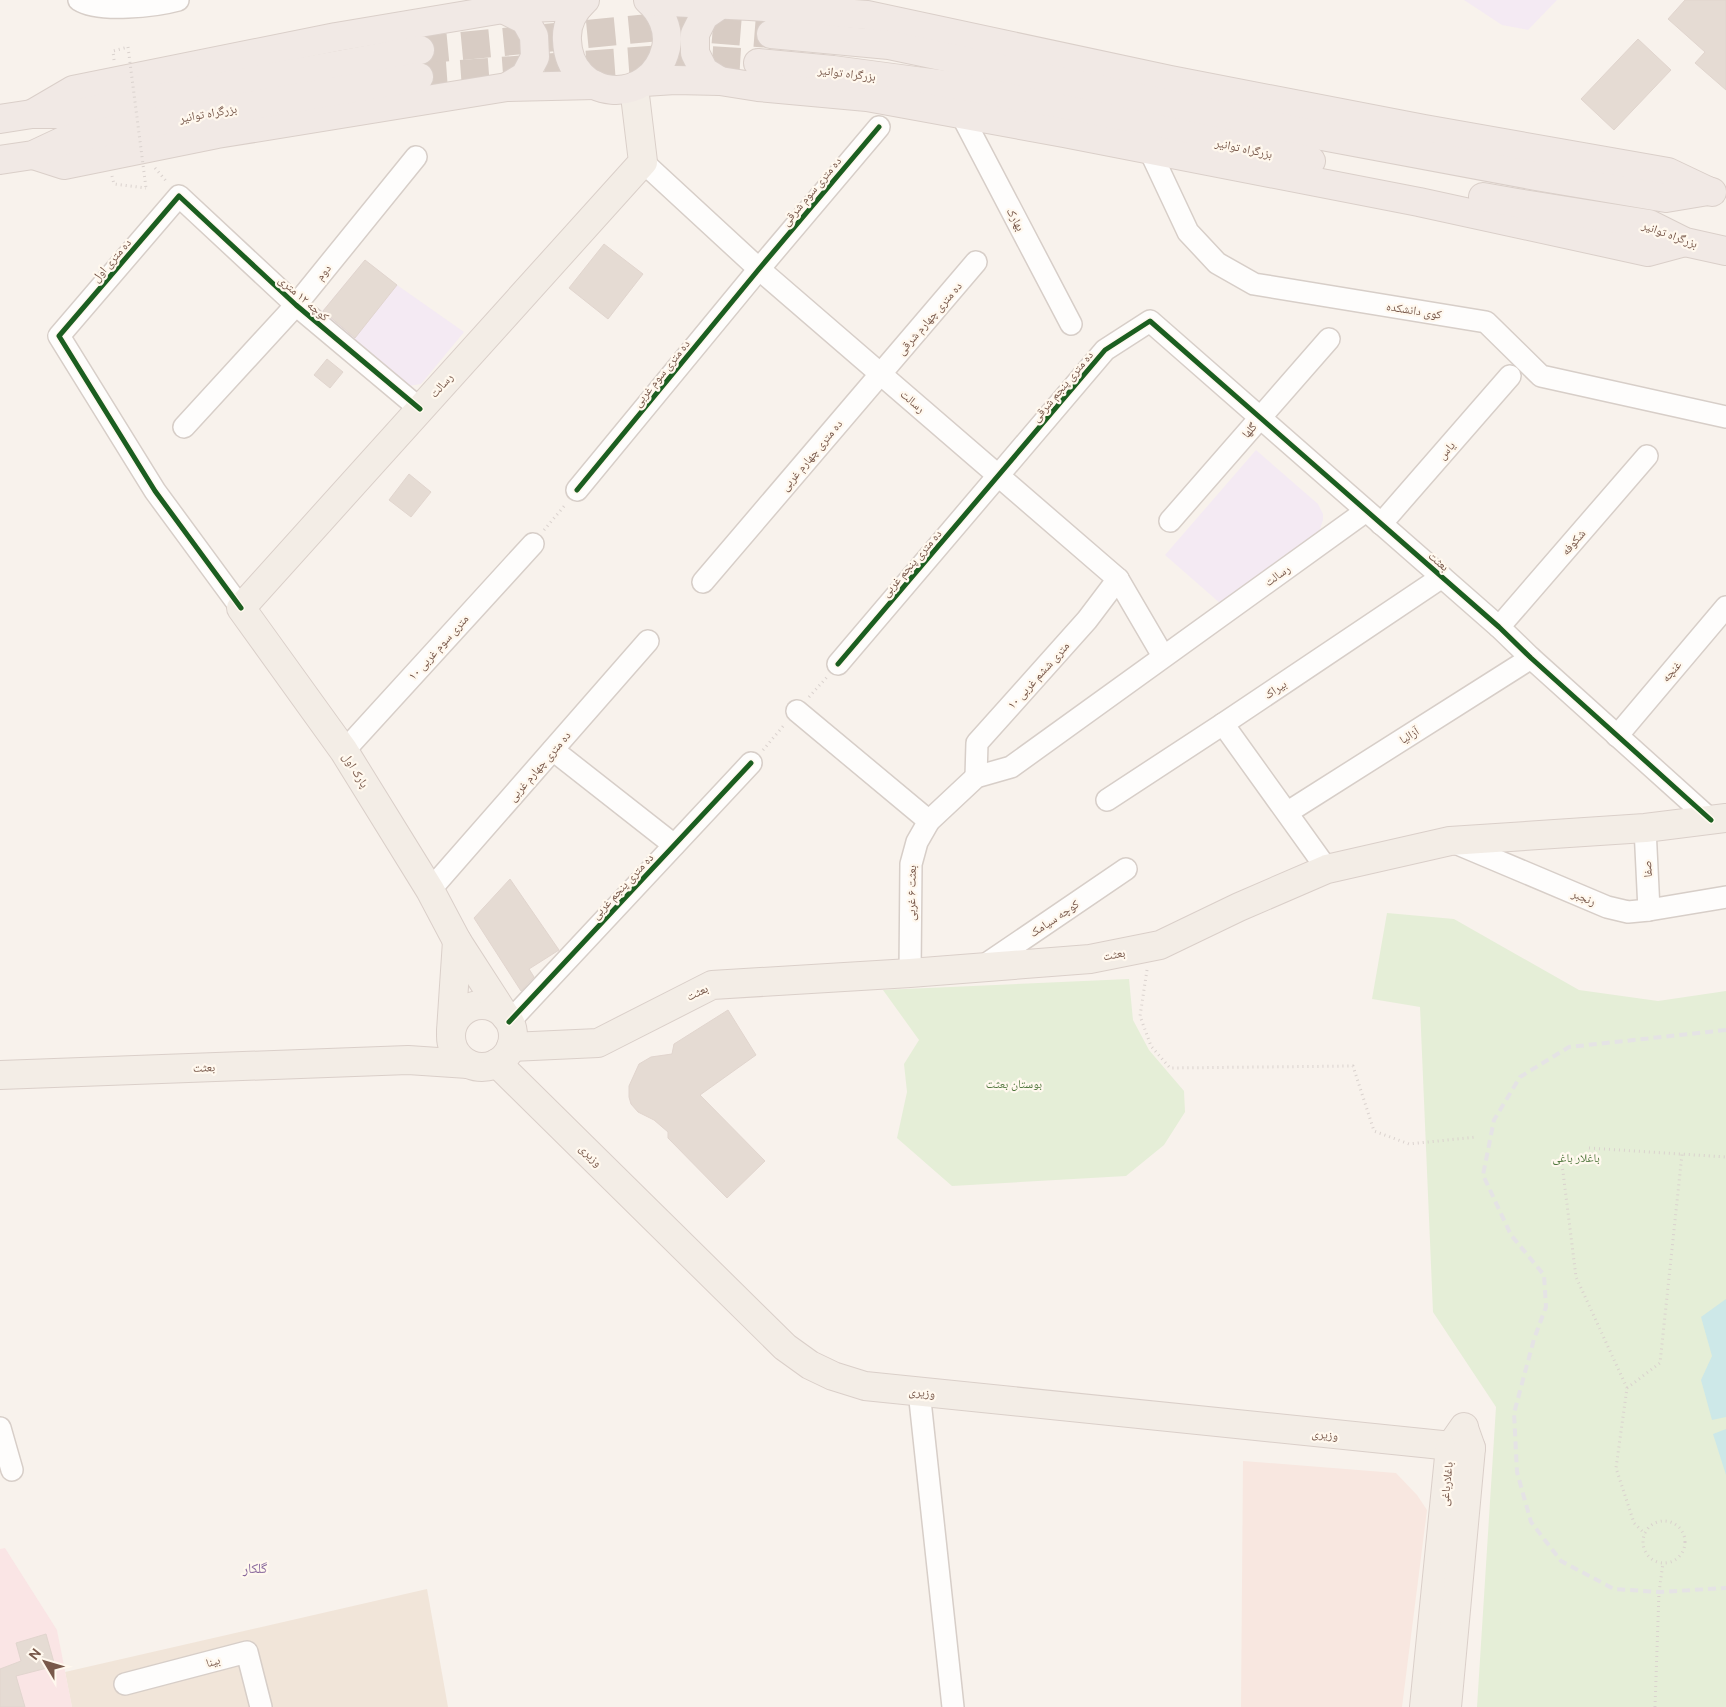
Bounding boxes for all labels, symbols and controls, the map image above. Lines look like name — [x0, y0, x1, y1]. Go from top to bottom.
street label: بزرگراه توانیر — [816, 63, 877, 84]
street label: بزرگراه توانیر — [177, 102, 238, 126]
street label: بزرگراه توانیر — [1213, 135, 1274, 162]
street label: ده متری سوم شرقی — [779, 154, 845, 229]
street label: بهارک — [1003, 205, 1027, 233]
street label: بزرگراه توانیر — [1639, 218, 1700, 251]
street label: ده متری اول — [89, 236, 134, 285]
street label: دوم — [313, 261, 335, 284]
street label: کوچه ۱۲ متری — [276, 273, 332, 324]
street label: ده متری چهارم شرقی — [894, 279, 966, 358]
street label: کوی دانشکده — [1385, 299, 1443, 322]
street label: ده متری سوم غربی — [630, 337, 693, 410]
street label: ده متری پنجم شرقی — [1029, 348, 1097, 425]
street label: رسالت — [427, 370, 455, 400]
street label: رسالت — [898, 387, 928, 415]
street label: ده متری چهارم غربی — [778, 417, 846, 494]
street label: گلها — [1239, 420, 1260, 441]
street label: یاس — [1435, 438, 1458, 462]
street label: ده متری پنجم غربی — [878, 527, 945, 600]
street label: شکوفه — [1558, 527, 1588, 557]
street label: بعثت — [1425, 549, 1452, 574]
street label: رسالت — [1262, 561, 1292, 588]
street label: ۱۰ متری سوم غربی — [405, 612, 472, 683]
street label: ۱۰ متری ششم غربی — [1004, 639, 1073, 713]
street label: غنچه — [1659, 658, 1684, 685]
street label: بیراک — [1261, 677, 1289, 702]
street label: آزالیا — [1397, 724, 1422, 747]
street label: ده متری چهارم غربی — [505, 728, 574, 805]
street label: پارک اول — [339, 750, 372, 791]
street label: ده متری پنجم غربی — [588, 851, 657, 923]
street label: صفا — [1640, 860, 1654, 878]
street label: بعثت ۶ غربی — [904, 865, 919, 921]
street label: رنجبر — [1569, 886, 1598, 909]
street label: کوچه سیامک — [1027, 897, 1082, 940]
street label: بعثت — [1102, 945, 1126, 964]
street label: بعثت — [684, 981, 711, 1004]
street label: بعثت — [193, 1060, 215, 1075]
park label: بوستان بعثت — [986, 1077, 1042, 1091]
street label: وزیری — [576, 1141, 605, 1170]
park label: باغلار باغی — [1552, 1151, 1600, 1165]
street label: وزیری — [908, 1384, 936, 1401]
street label: وزیری — [1311, 1426, 1339, 1443]
street label: باغلارباغی — [1437, 1461, 1456, 1507]
district label: گلکار — [242, 1560, 267, 1577]
north arrow — [20, 1637, 70, 1687]
text: N — [25, 1645, 44, 1663]
street label: بینا — [204, 1653, 222, 1670]

